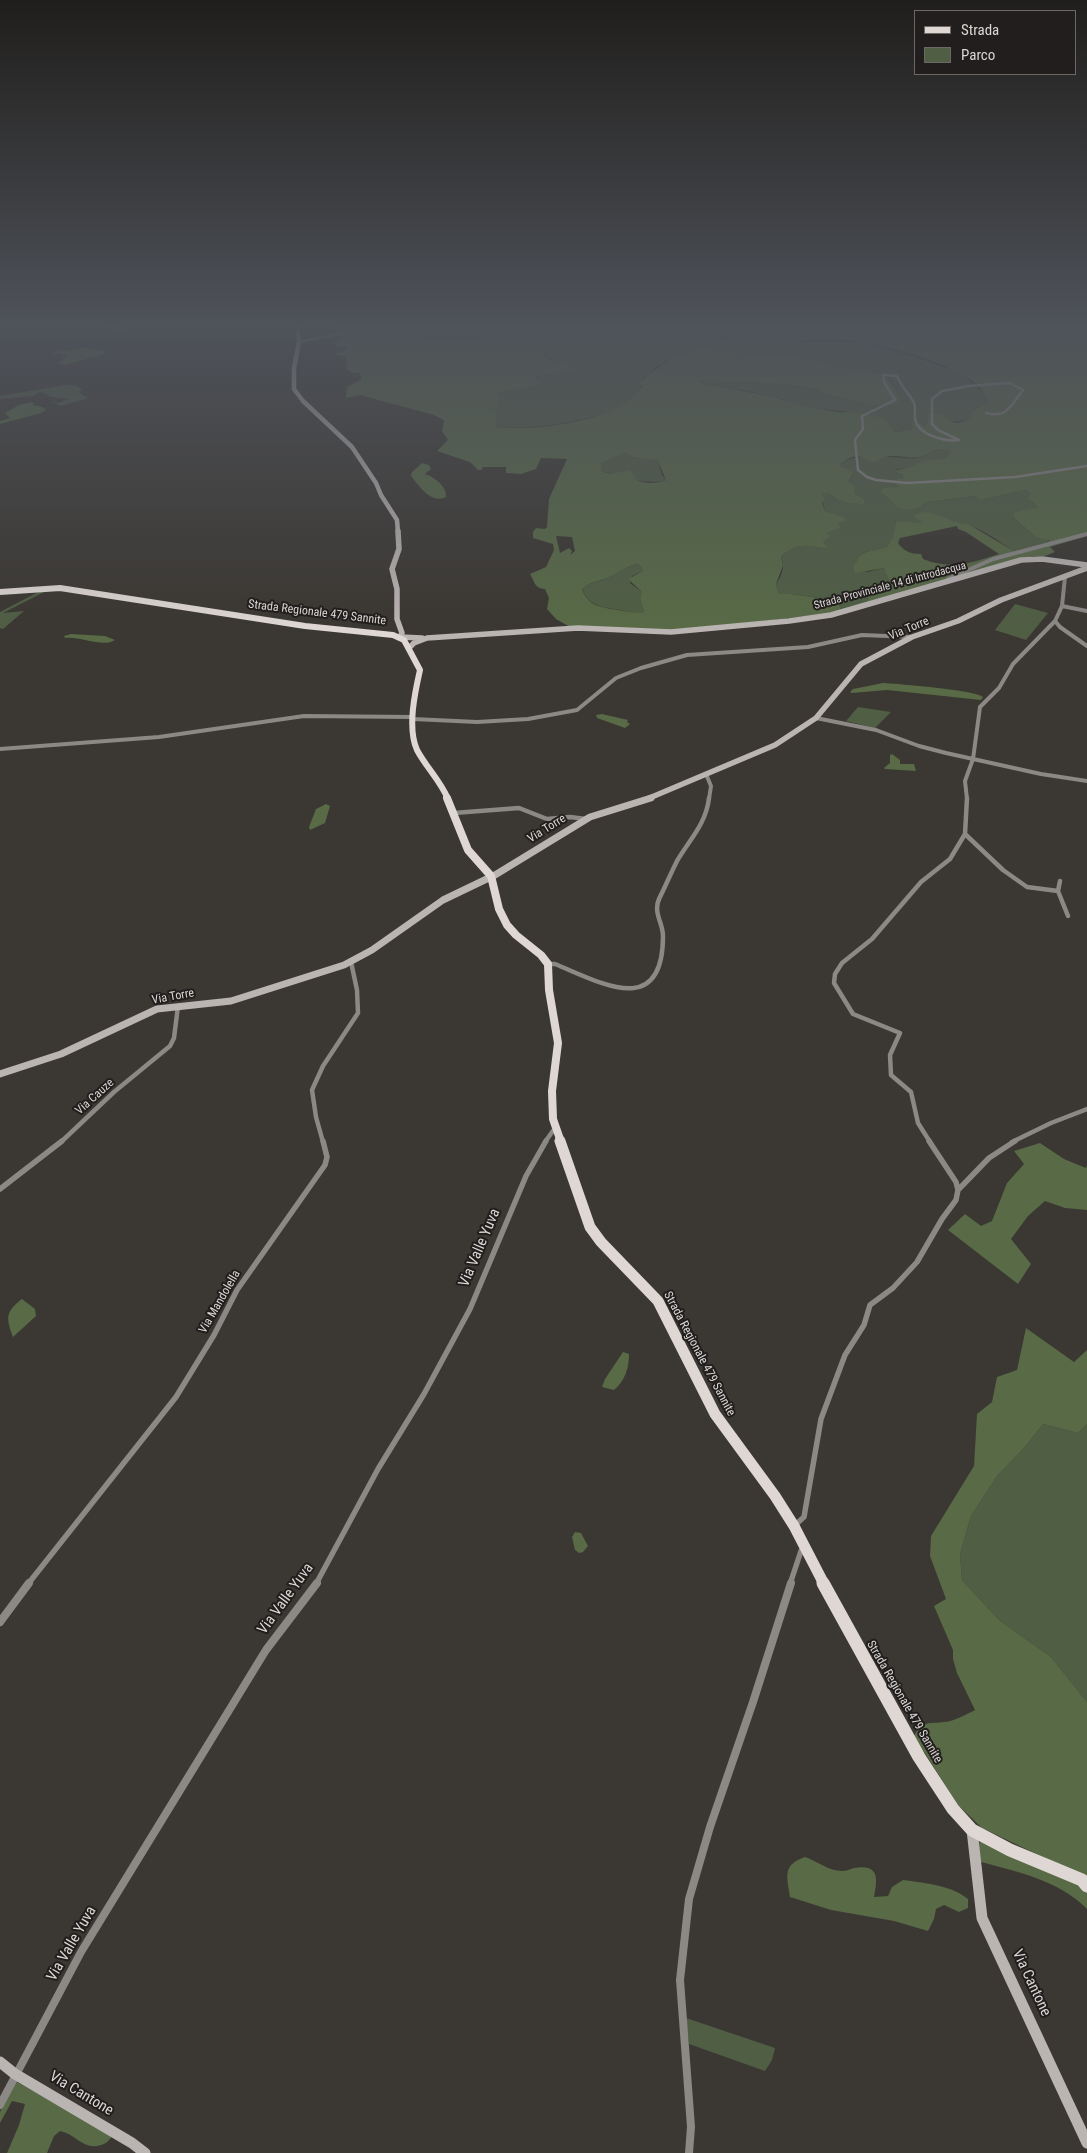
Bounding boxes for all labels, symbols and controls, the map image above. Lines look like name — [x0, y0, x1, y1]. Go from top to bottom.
legend — [914, 10, 1077, 75]
text: Strada — [961, 21, 999, 39]
text: Parco — [961, 46, 995, 64]
street label: Strada Provinciale 14 di Introdacqua — [813, 559, 967, 613]
street label: Strada Regionale 479 Sannite — [247, 597, 387, 629]
street label: Via Torre — [887, 614, 931, 644]
street label: Via Torre — [525, 812, 569, 846]
street label: Via Torre — [151, 986, 195, 1008]
street label: Via Cauze — [73, 1076, 117, 1118]
street label: Via Valle Yuva — [455, 1206, 505, 1290]
street label: Via Mandolella — [196, 1268, 244, 1336]
street label: Strada Regionale 479 Sannite — [660, 1289, 738, 1419]
street label: Via Valle Yuva — [254, 1560, 318, 1638]
street label: Strada Regionale 479 Sannite — [863, 1638, 945, 1766]
street label: Via Valle Yuva — [43, 1903, 101, 1985]
street label: Via Cantone — [1008, 1947, 1054, 2019]
street label: Via Cantone — [46, 2068, 116, 2120]

